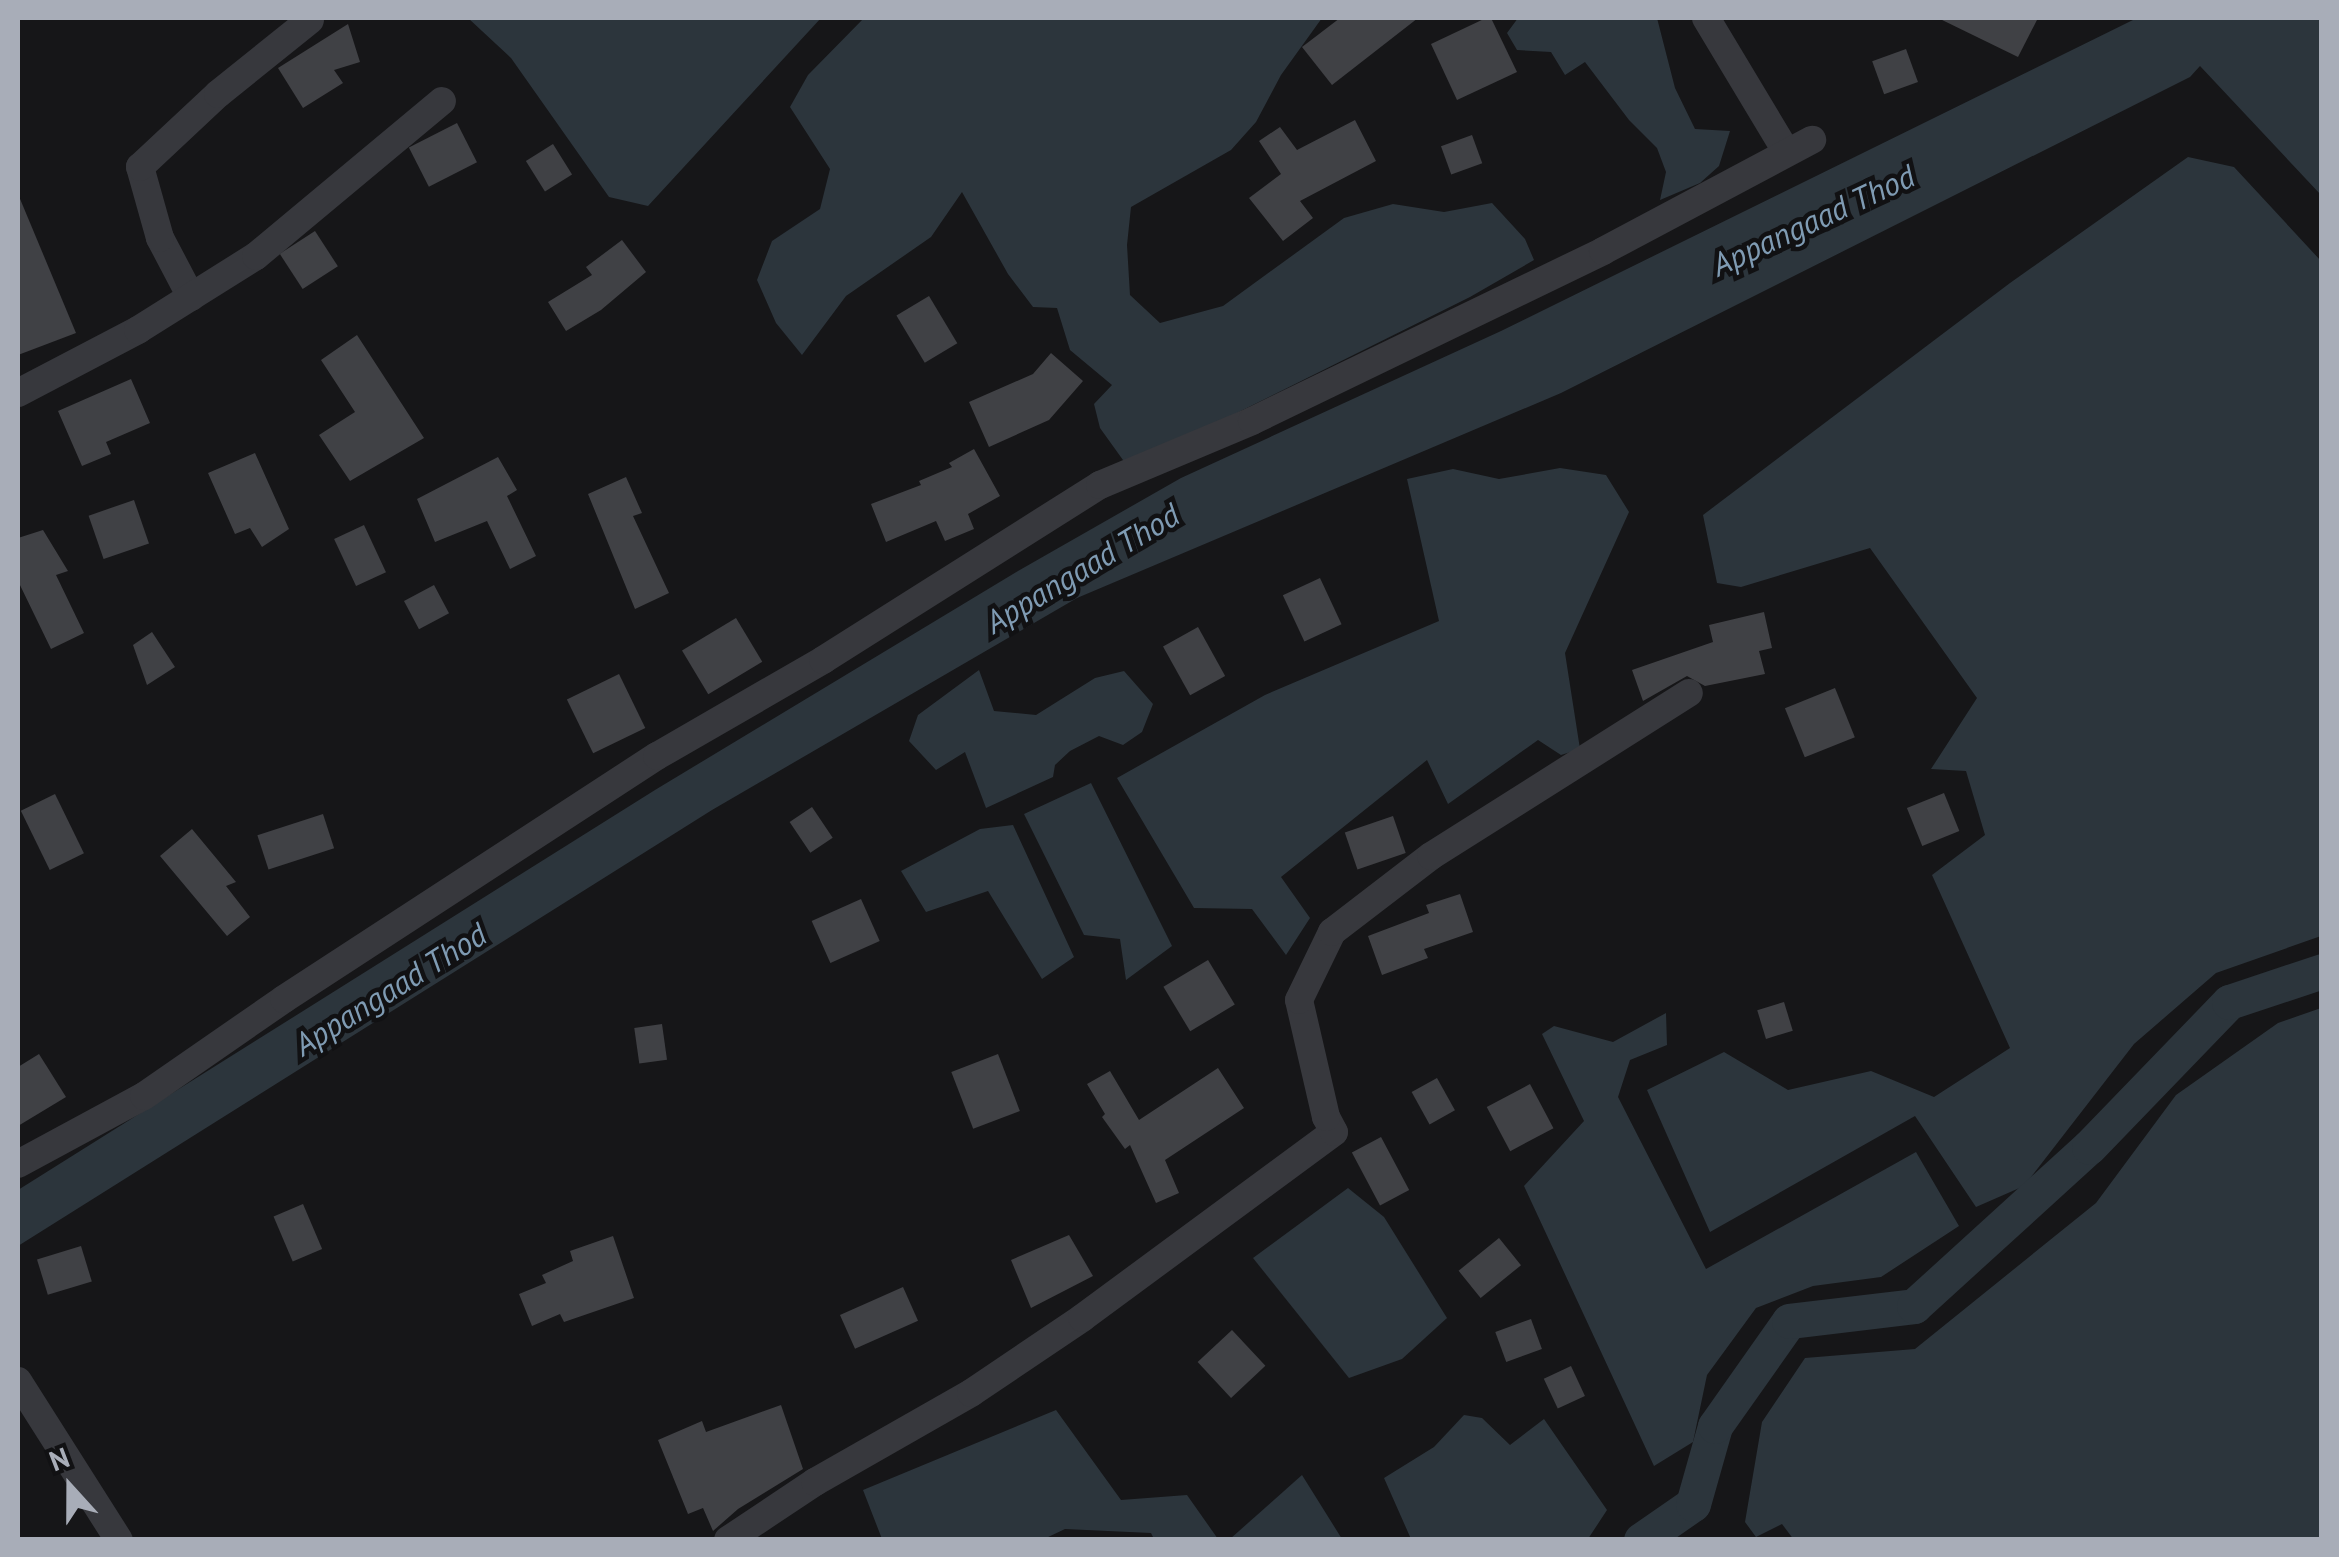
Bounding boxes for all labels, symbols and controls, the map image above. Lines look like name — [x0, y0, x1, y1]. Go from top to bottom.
water label: Appangaad Thod — [1705, 156, 1921, 284]
water label: Appangaad Thod — [977, 495, 1187, 641]
water label: Appangaad Thod — [286, 914, 494, 1064]
north arrow — [20, 1437, 120, 1537]
text: N — [44, 1438, 74, 1479]

